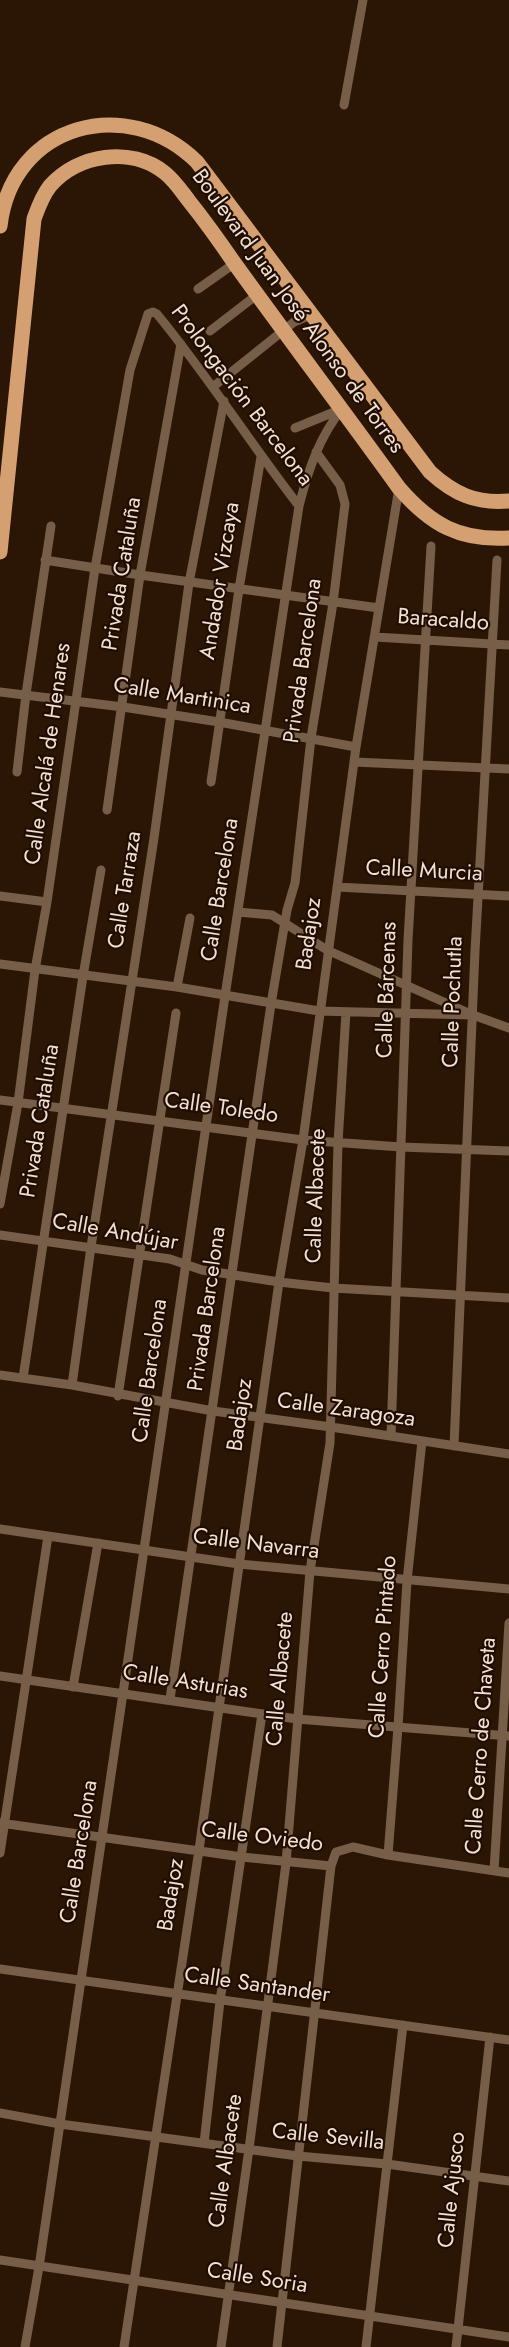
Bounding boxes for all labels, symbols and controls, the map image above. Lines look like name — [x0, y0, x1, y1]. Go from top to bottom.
street label: Boulevard Juan José Alonso de Torres — [185, 165, 409, 459]
street label: Prolongación Barcelona — [164, 300, 318, 492]
street label: Privada Cataluña — [98, 495, 148, 653]
street label: Andador Vizcaya — [196, 500, 246, 662]
street label: Privada Barcelona — [279, 577, 329, 745]
street label: Baracaldo — [396, 605, 490, 637]
street label: Calle Alcalá de Henares — [20, 641, 78, 867]
street label: Calle Martinica — [111, 673, 253, 721]
street label: Calle Barcelona — [197, 816, 245, 964]
street label: Calle Tarraza — [104, 829, 148, 951]
street label: Calle Murcia — [365, 856, 483, 888]
street label: Badajoz — [292, 896, 328, 972]
street label: Calle Bárcenas — [372, 921, 404, 1059]
street label: Calle Pochutla — [439, 936, 469, 1068]
street label: Privada Cataluña — [16, 1042, 66, 1200]
street label: Calle Toledo — [162, 1088, 280, 1130]
street label: Calle Albacete — [301, 1128, 333, 1264]
street label: Calle Andújar — [50, 1209, 180, 1257]
street label: Privada Barcelona — [183, 1225, 233, 1393]
street label: Calle Barcelona — [128, 1297, 174, 1445]
street label: Badajoz — [223, 1377, 259, 1453]
street label: Calle Zaragoza — [275, 1388, 417, 1434]
street label: Calle Navarra — [191, 1524, 321, 1566]
street label: Calle Cerro Pintado — [364, 1555, 404, 1739]
street label: Calle Albacete — [262, 1611, 300, 1747]
street label: Calle Cerro de Chaveta — [461, 1637, 503, 1855]
street label: Calle Asturias — [120, 1660, 250, 1706]
street label: Calle Barcelona — [56, 1778, 104, 1926]
street label: Calle Oviedo — [200, 1817, 324, 1859]
street label: Badajoz — [153, 1857, 191, 1933]
street label: Calle Santander — [183, 1963, 331, 2009]
street label: Calle Albacete — [205, 2092, 249, 2230]
street label: Calle Sevilla — [270, 2119, 386, 2157]
street label: Calle Ajusco — [434, 2131, 472, 2249]
street label: Calle Soria — [205, 2258, 309, 2300]

